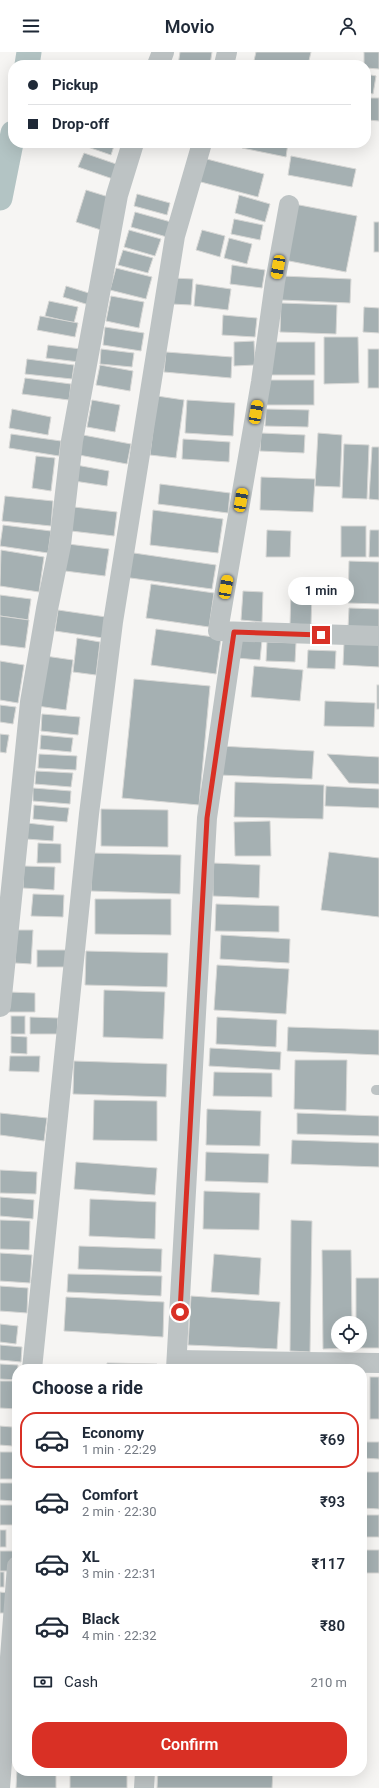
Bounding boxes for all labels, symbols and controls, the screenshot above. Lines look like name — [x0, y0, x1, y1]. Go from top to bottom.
icon: menu — [20, 15, 42, 37]
icon: person — [337, 15, 359, 37]
text: Movio — [165, 16, 214, 37]
text: Pickup — [52, 76, 98, 94]
text: Drop-off — [52, 115, 109, 133]
car — [270, 254, 286, 280]
car — [248, 399, 264, 425]
car — [233, 487, 249, 513]
car — [218, 574, 234, 600]
callout: 1 min — [288, 577, 354, 605]
text: 1 min — [305, 583, 337, 598]
route end — [312, 626, 330, 644]
route start — [171, 1303, 189, 1321]
map controls — [331, 1316, 367, 1352]
button: locate — [331, 1316, 367, 1352]
text: Choose a ride — [32, 1377, 143, 1398]
icon: car — [34, 1422, 70, 1458]
text: Economy — [82, 1424, 144, 1442]
text: ₹69 — [320, 1431, 345, 1449]
text: 1 min · 22:29 — [82, 1442, 157, 1457]
icon: car — [34, 1484, 70, 1520]
text: Comfort — [82, 1486, 138, 1504]
text: ₹93 — [320, 1493, 345, 1511]
text: 2 min · 22:30 — [82, 1504, 157, 1519]
icon: car — [34, 1546, 70, 1582]
text: XL — [82, 1548, 100, 1566]
text: ₹117 — [311, 1555, 345, 1573]
text: 3 min · 22:31 — [82, 1566, 157, 1581]
icon: car — [34, 1608, 70, 1644]
text: Black — [82, 1610, 119, 1628]
text: ₹80 — [320, 1617, 345, 1635]
text: 4 min · 22:32 — [82, 1628, 157, 1643]
icon: cash — [32, 1671, 54, 1693]
text: Cash — [64, 1673, 98, 1691]
text: 210 m — [310, 1675, 347, 1690]
button: Confirm — [32, 1722, 347, 1768]

